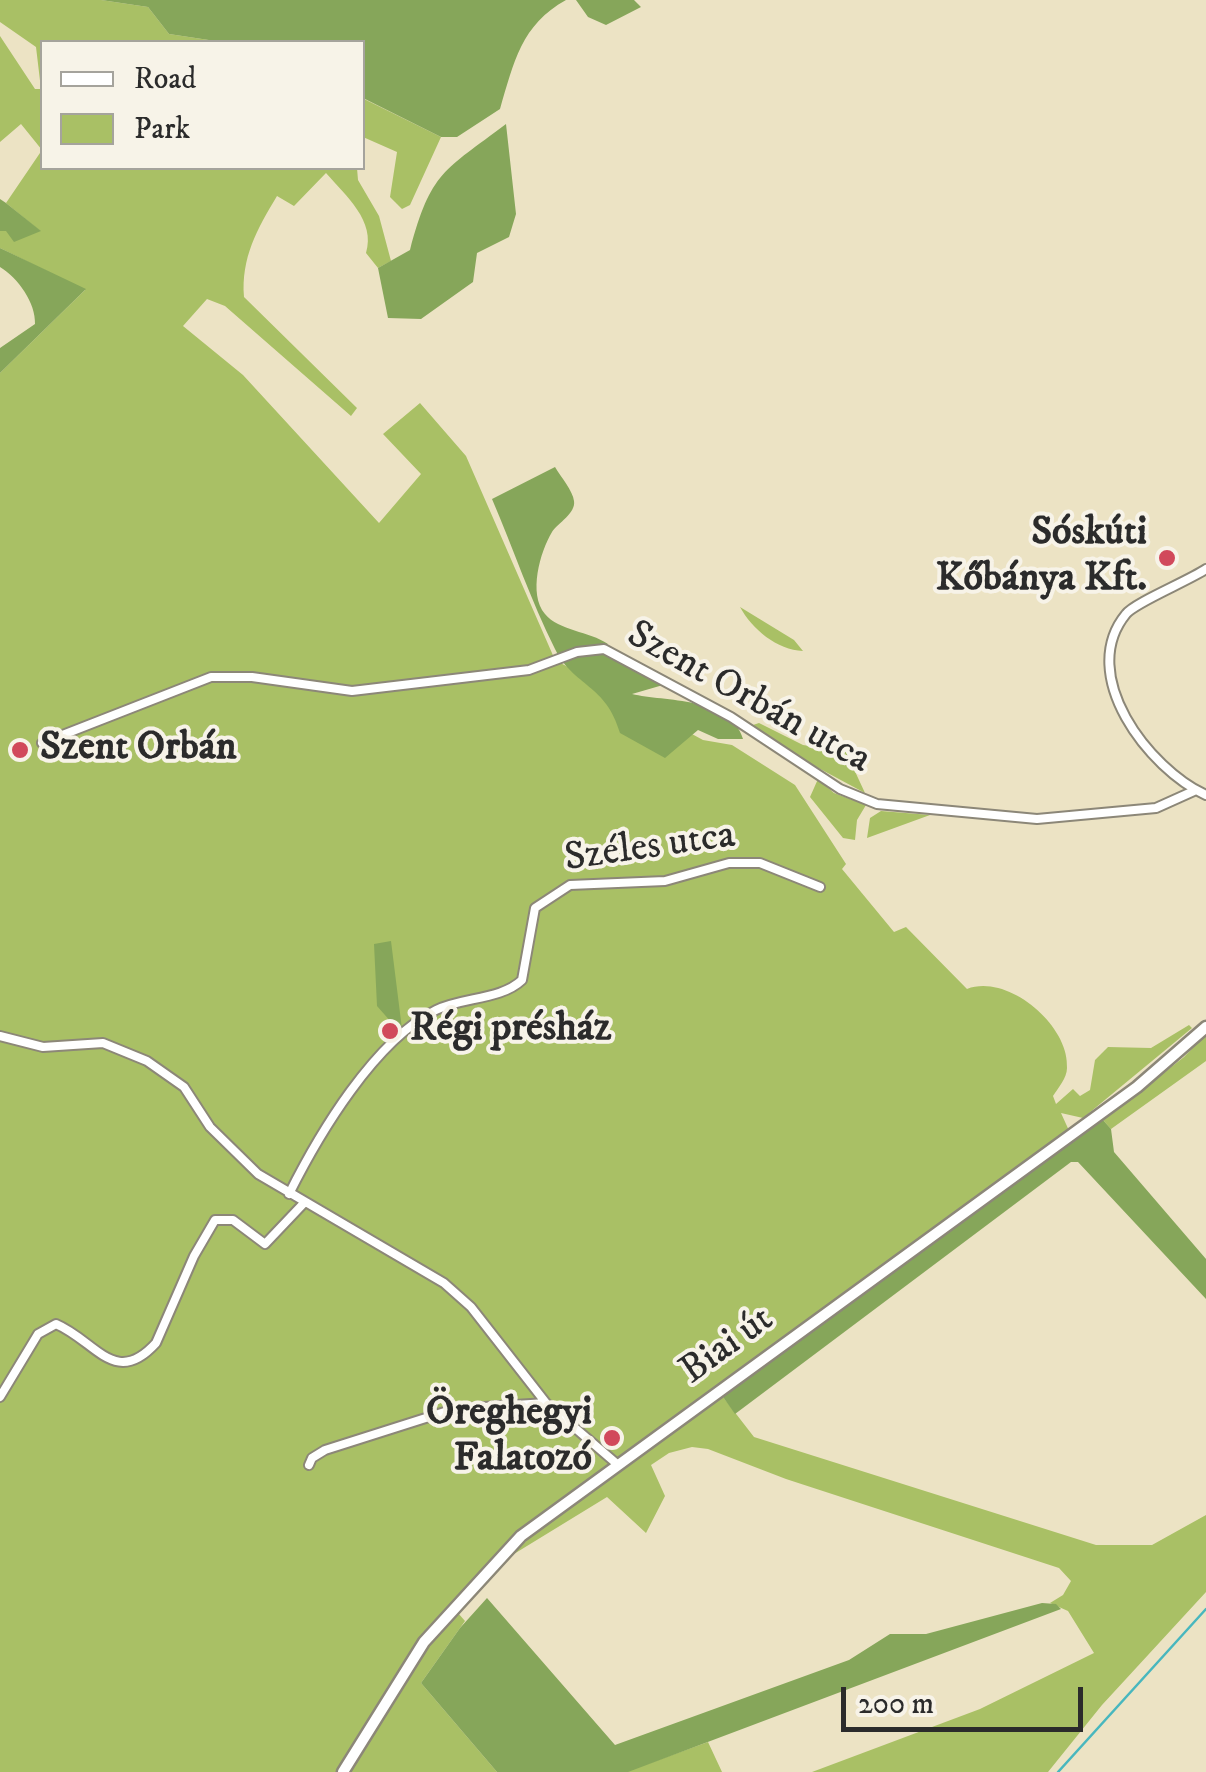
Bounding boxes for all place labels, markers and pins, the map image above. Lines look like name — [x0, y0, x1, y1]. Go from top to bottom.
place label: Sóskúti Kőbánya Kft. — [936, 511, 1147, 605]
marker: Sóskúti Kőbánya Kft. — [1156, 547, 1178, 569]
place label: Szent Orbán — [40, 726, 237, 774]
marker: Szent Orbán — [9, 739, 31, 761]
place label: Régi présház — [410, 1007, 611, 1055]
marker: Régi présház — [379, 1020, 401, 1042]
place label: Öreghegyi Falatozó — [426, 1391, 592, 1485]
marker: Öreghegyi Falatozó — [601, 1427, 623, 1449]

